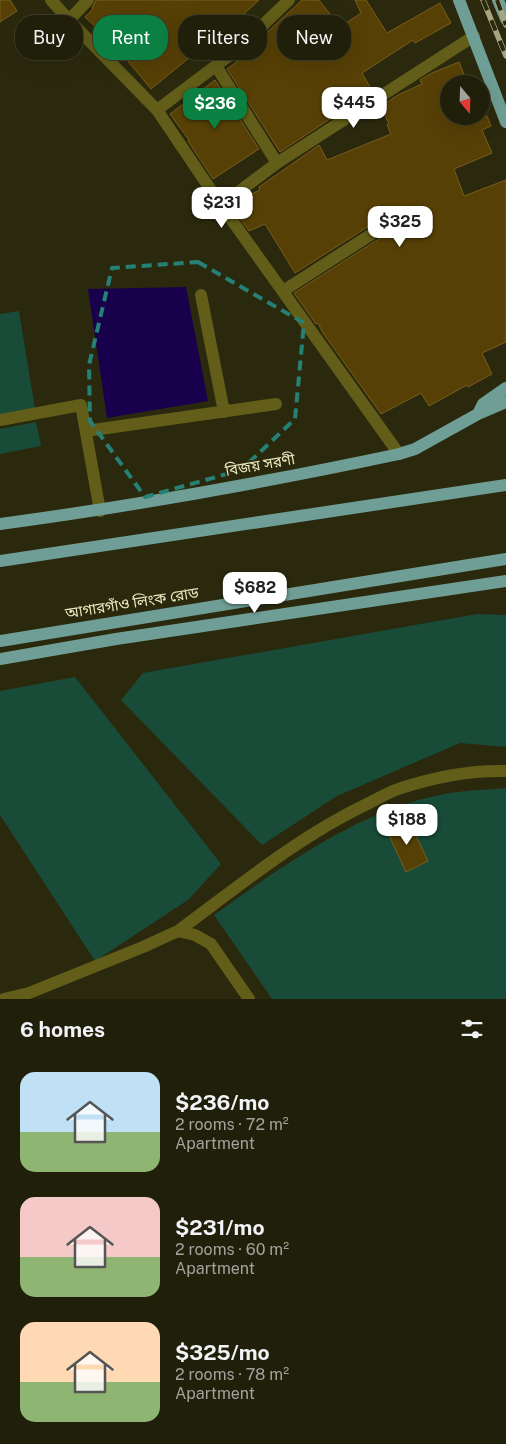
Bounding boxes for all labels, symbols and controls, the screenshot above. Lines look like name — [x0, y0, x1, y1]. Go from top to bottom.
chip: Buy — [15, 15, 83, 60]
chip: Rent — [93, 15, 168, 60]
chip: Filters — [178, 15, 267, 60]
chip: New — [277, 15, 351, 60]
north arrow — [440, 75, 490, 125]
map controls — [440, 75, 490, 125]
pin: $445 — [324, 86, 384, 129]
pin: $236 — [185, 88, 245, 130]
text: $445 — [333, 93, 375, 112]
text: $236 — [194, 94, 236, 113]
pin: $231 — [192, 186, 252, 229]
text: $231 — [203, 193, 241, 212]
pin: $325 — [370, 206, 430, 248]
text: $325 — [379, 212, 421, 231]
street label: বিজয় সরণী — [223, 450, 297, 479]
pin: $682 — [225, 572, 285, 614]
text: $682 — [234, 578, 276, 597]
street label: আগারগাঁও লিংক রোড — [63, 584, 200, 622]
pin: $188 — [377, 804, 437, 846]
text: $188 — [387, 810, 427, 829]
icon: filters — [458, 1015, 486, 1043]
text: 6 homes — [20, 1017, 105, 1042]
text: $236/mo — [175, 1090, 269, 1115]
icon: home — [60, 1092, 120, 1152]
text: 2 rooms · 72 m² — [175, 1115, 289, 1134]
text: Apartment — [175, 1134, 255, 1153]
text: $231/mo — [175, 1215, 264, 1240]
icon: home — [60, 1217, 120, 1277]
text: 2 rooms · 60 m² — [175, 1240, 289, 1259]
text: Apartment — [175, 1259, 255, 1278]
text: $325/mo — [175, 1340, 270, 1365]
icon: home — [60, 1342, 120, 1402]
text: 2 rooms · 78 m² — [175, 1365, 289, 1384]
text: Apartment — [175, 1384, 255, 1403]

